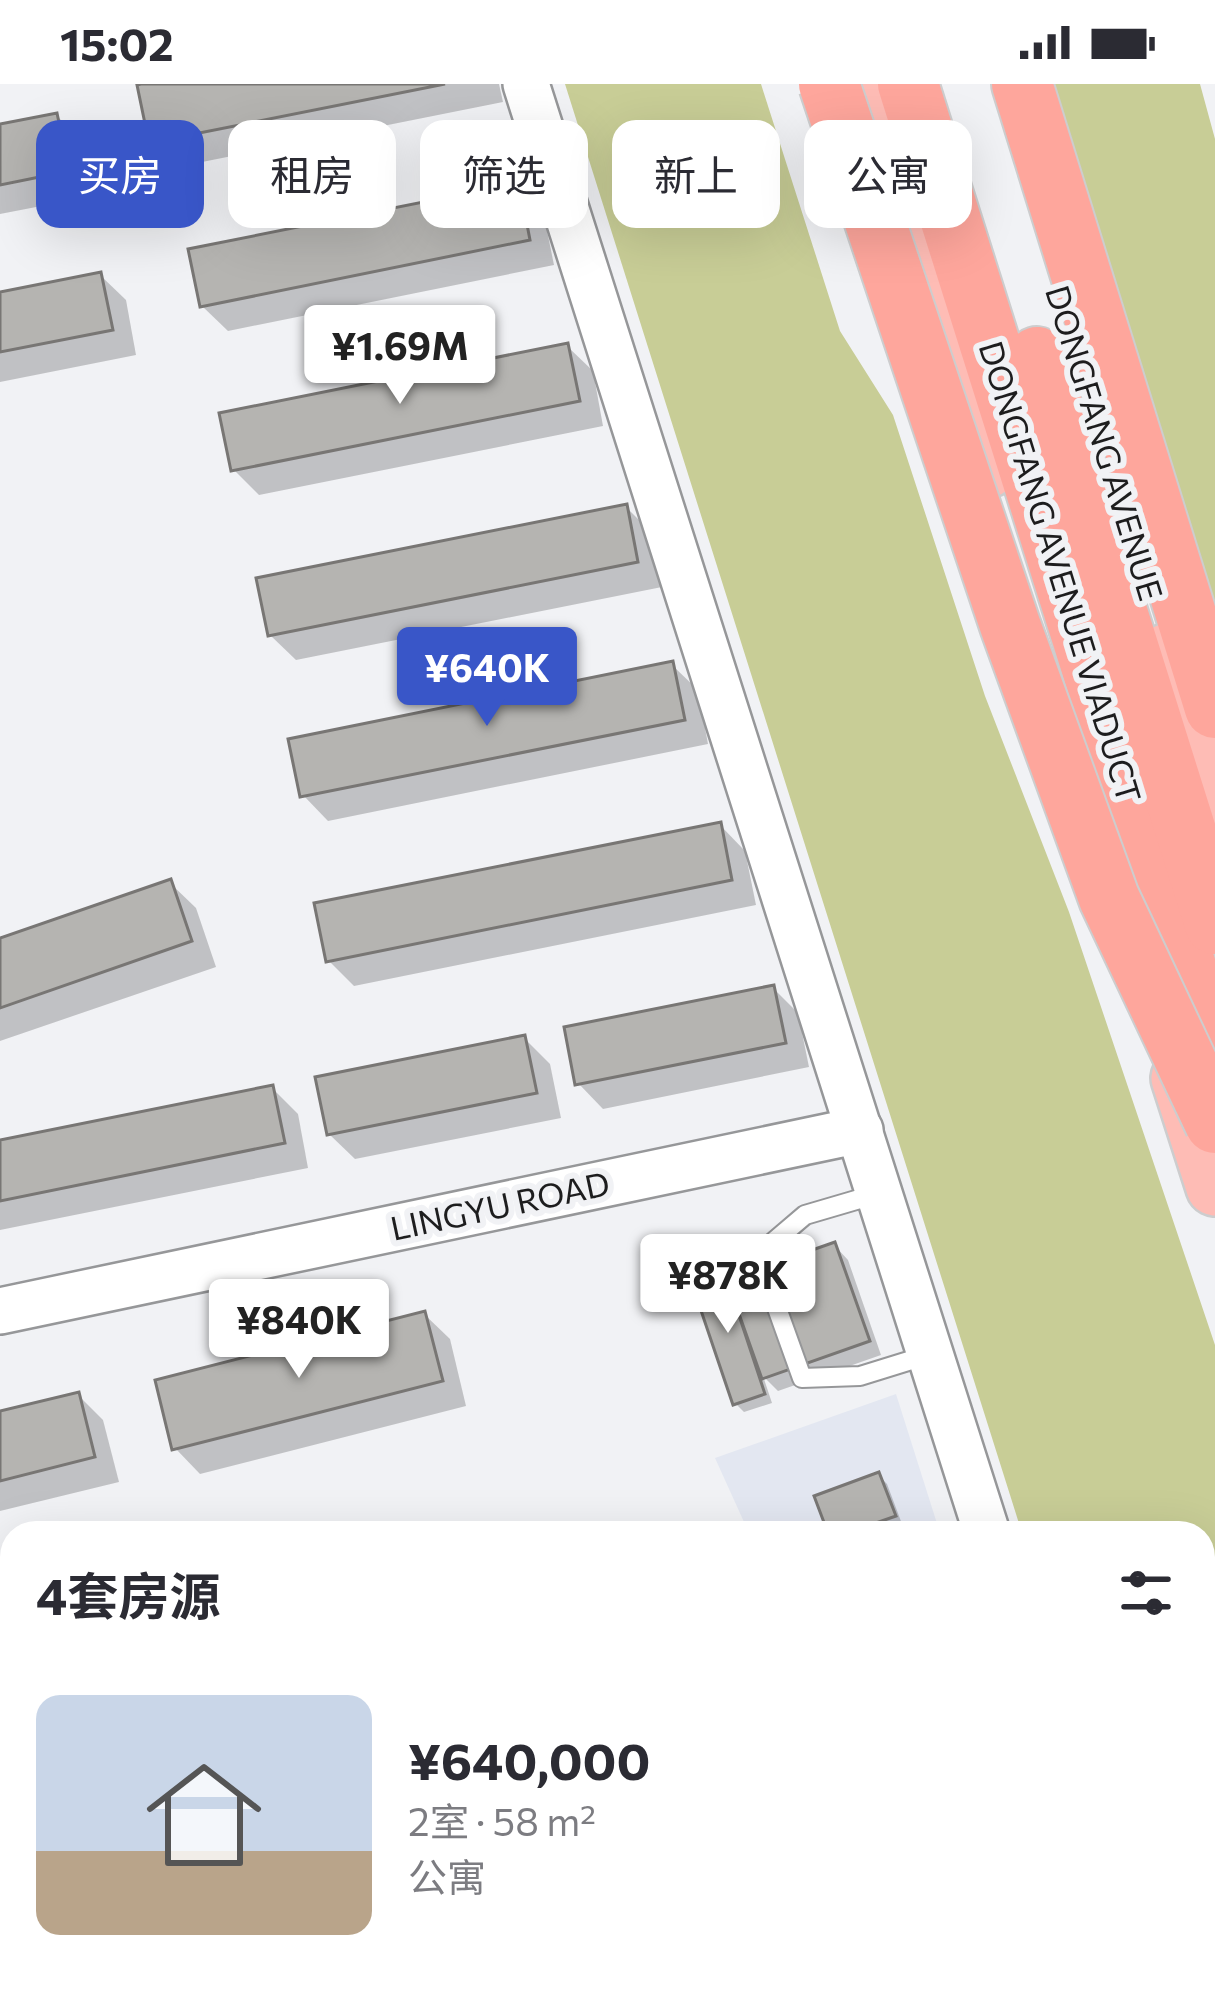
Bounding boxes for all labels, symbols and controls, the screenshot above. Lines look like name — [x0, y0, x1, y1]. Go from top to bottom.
text: 15:02 — [60, 15, 174, 70]
chip: 买房 — [36, 120, 204, 228]
chip: 租房 — [228, 120, 396, 228]
chip: 筛选 — [420, 120, 588, 228]
chip: 新上 — [612, 120, 780, 228]
chip: 公寓 — [804, 120, 972, 228]
street label: DONGFANG AVENUE — [1038, 280, 1173, 605]
pin: ¥1.69M — [302, 305, 498, 407]
text: ¥1.69M — [331, 320, 469, 368]
street label: DONGFANG AVENUE VIADUCT — [972, 336, 1151, 807]
pin: ¥640K — [403, 627, 571, 729]
text: ¥640K — [424, 642, 550, 690]
street label: LINGYU ROAD — [386, 1161, 613, 1248]
pin: ¥878K — [644, 1234, 812, 1336]
text: ¥878K — [667, 1249, 789, 1297]
pin: ¥840K — [215, 1279, 383, 1381]
text: ¥840K — [236, 1294, 362, 1342]
icon: filters — [1113, 1560, 1179, 1626]
text: 4套房源 — [36, 1563, 220, 1626]
text: ¥640,000 — [408, 1728, 650, 1791]
icon: home — [132, 1743, 276, 1887]
text: 2室 · 58 m² — [408, 1796, 596, 1844]
text: 公寓 — [408, 1852, 486, 1900]

